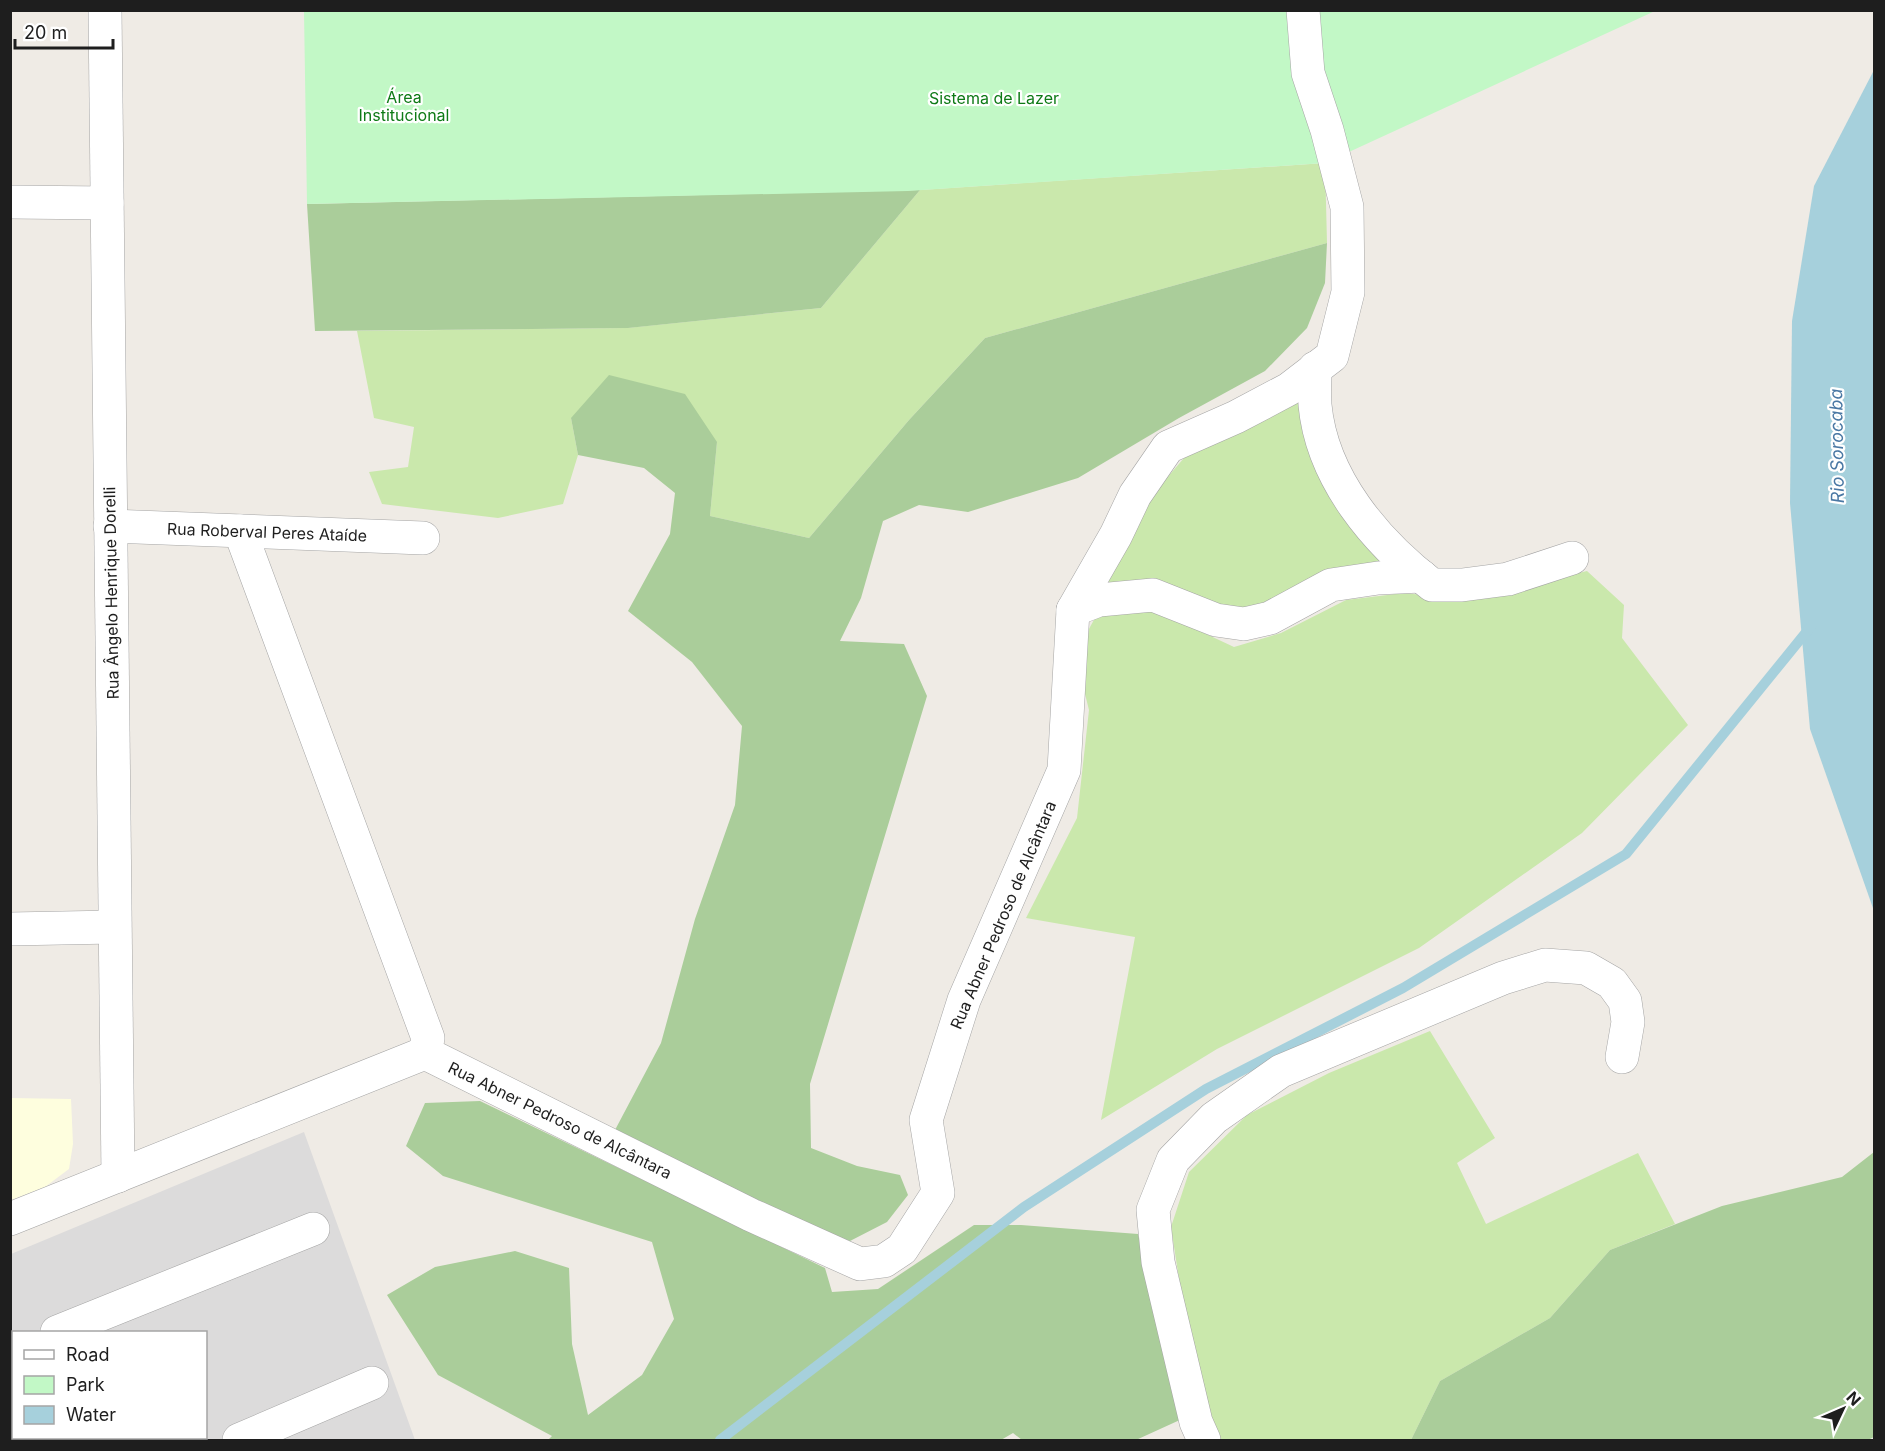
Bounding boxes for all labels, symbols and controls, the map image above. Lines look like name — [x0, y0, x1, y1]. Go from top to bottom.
scale bar — [15, 12, 112, 50]
text: 20 m — [24, 22, 67, 43]
park label: Área Institucional — [359, 87, 449, 125]
park label: Sistema de Lazer — [929, 88, 1059, 108]
water label: Rio Sorocaba — [1825, 388, 1848, 504]
street label: Rua Ângelo Henrique Dorelli — [99, 487, 123, 699]
street label: Rua Roberval Peres Ataíde — [167, 519, 367, 545]
street label: Rua Abner Pedroso de Alcântara — [946, 798, 1060, 1032]
street label: Rua Abner Pedroso de Alcântara — [445, 1057, 675, 1183]
legend — [12, 1331, 207, 1439]
text: Road — [66, 1344, 109, 1365]
text: Park — [66, 1374, 105, 1395]
north arrow — [1813, 1379, 1873, 1439]
text: N — [1842, 1387, 1865, 1410]
text: Water — [66, 1404, 116, 1425]

